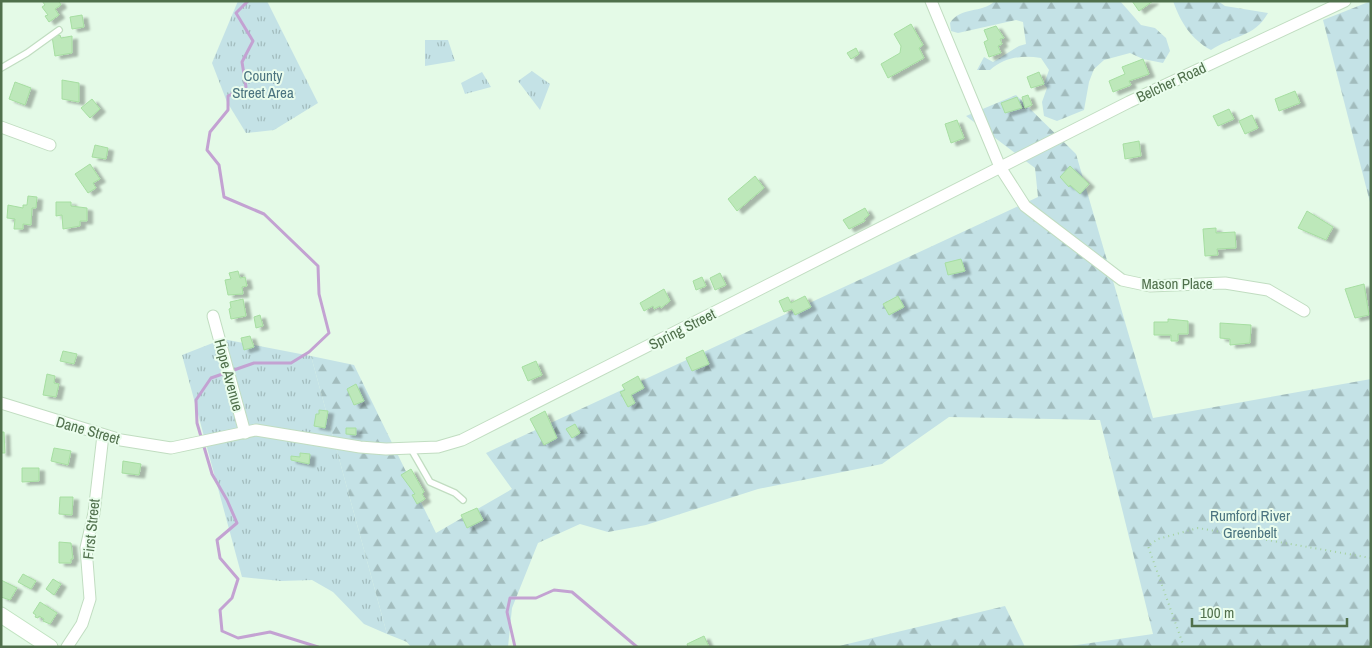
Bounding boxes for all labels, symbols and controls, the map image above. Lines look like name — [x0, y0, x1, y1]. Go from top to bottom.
street label: Belcher Road — [1133, 57, 1209, 107]
park label: County Street Area — [232, 65, 294, 103]
street label: Mason Place — [1141, 273, 1213, 294]
street label: Spring Street — [645, 303, 720, 355]
street label: Hope Avenue — [209, 337, 249, 413]
street label: Dane Street — [54, 411, 123, 449]
street label: First Street — [77, 497, 105, 560]
park label: Rumford River Greenbelt — [1210, 505, 1290, 543]
scale bar — [1192, 596, 1347, 628]
text: 100 m — [1200, 602, 1234, 623]

